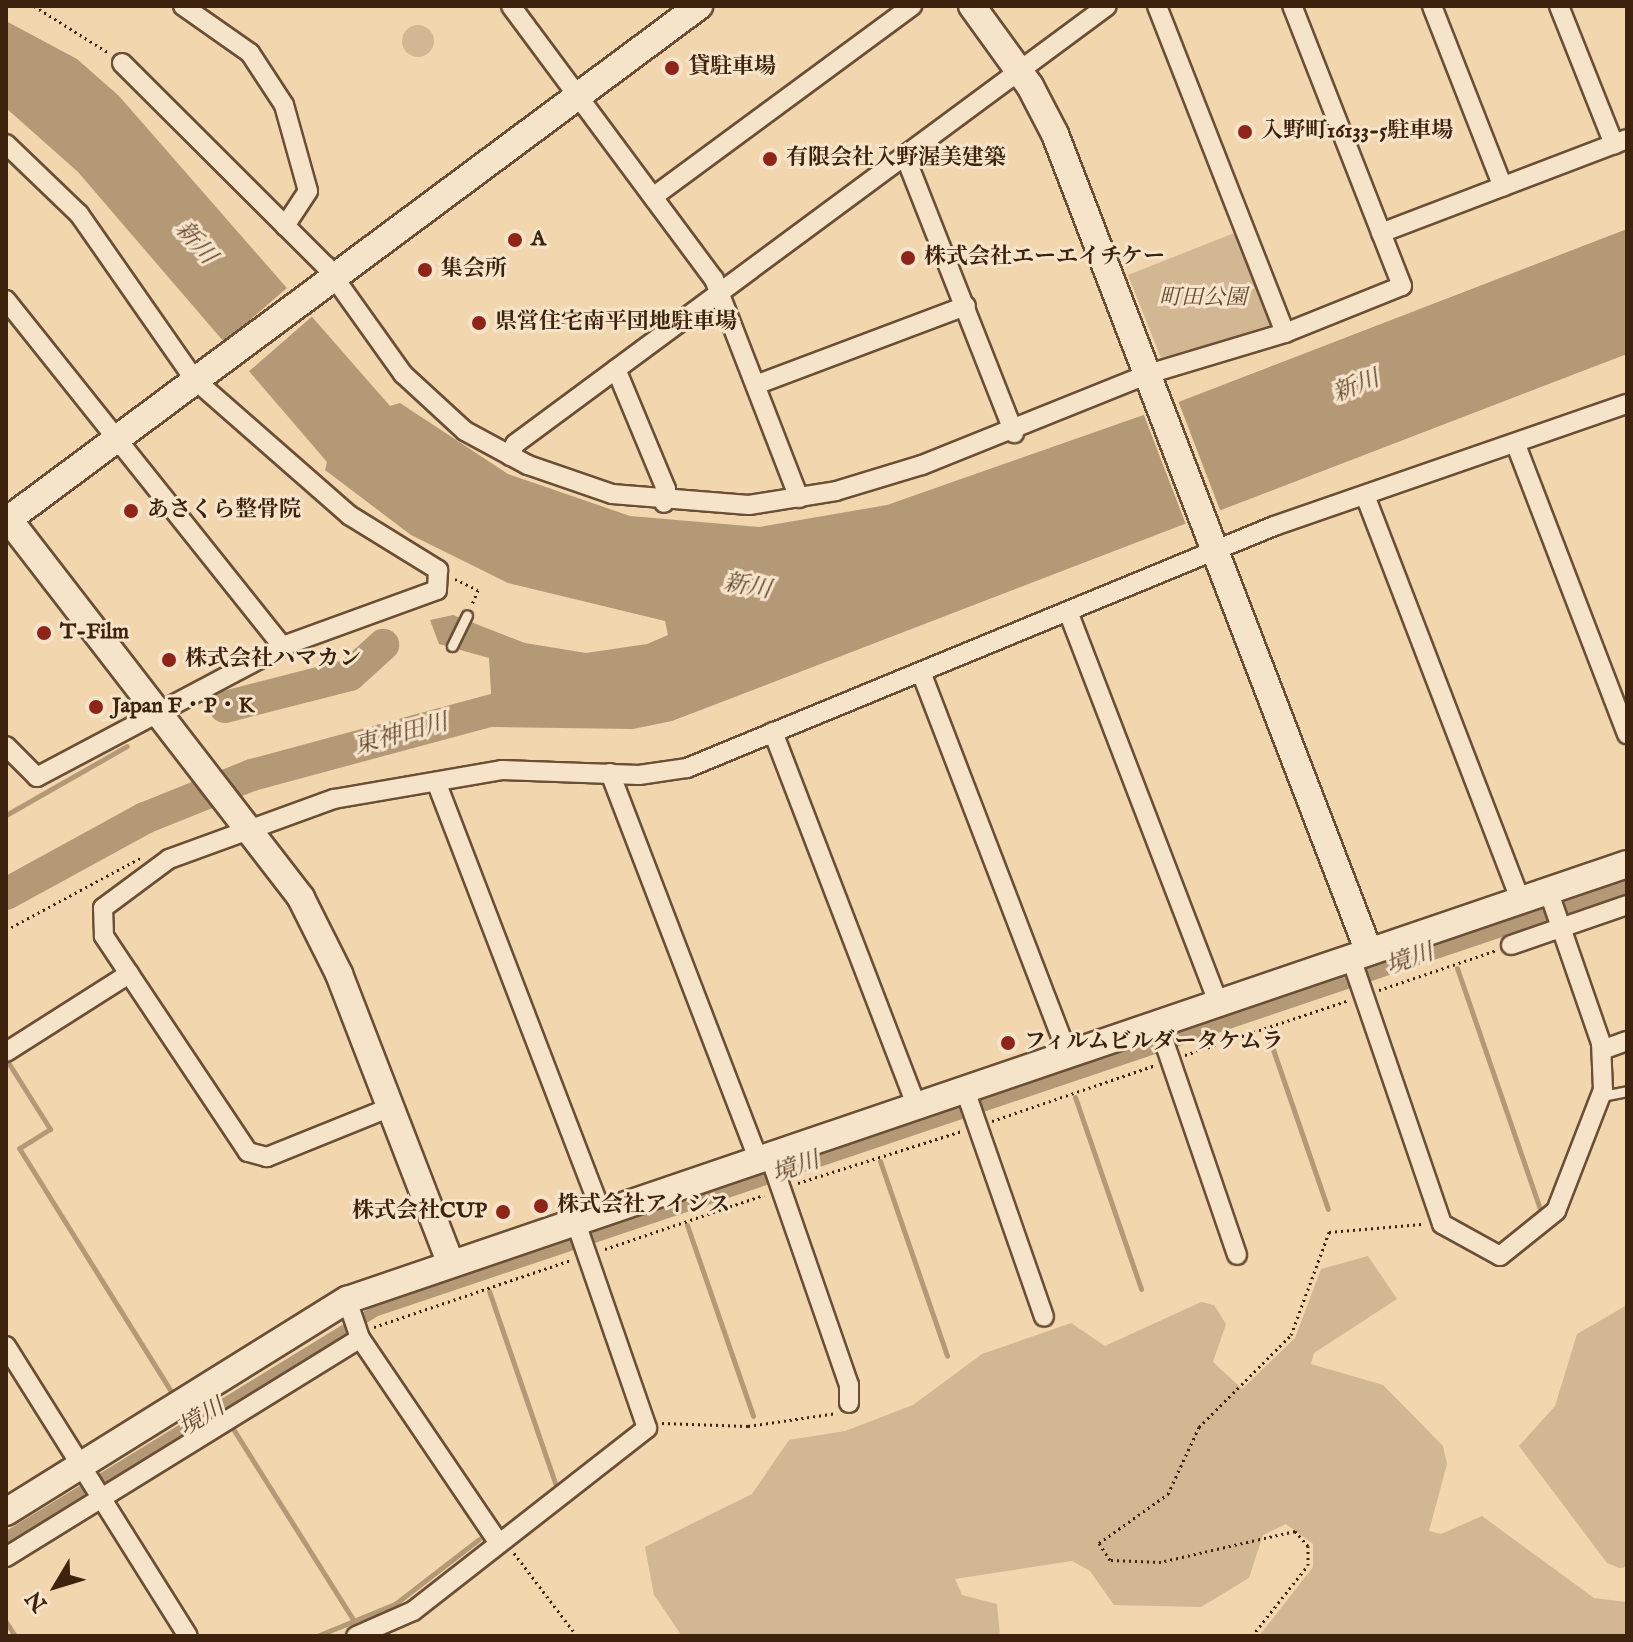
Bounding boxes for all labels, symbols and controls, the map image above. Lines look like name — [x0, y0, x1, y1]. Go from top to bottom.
place label: 貸駐車場 — [688, 55, 776, 81]
marker: 貸駐車場 — [663, 59, 681, 77]
place label: 入野町16133-5駐車場 — [1261, 119, 1453, 145]
marker: 入野町16133-5駐車場 — [1236, 123, 1254, 141]
place label: 有限会社入野渥美建築 — [786, 146, 1006, 172]
marker: 有限会社入野渥美建築 — [761, 150, 779, 168]
water label: 新川 — [168, 215, 222, 271]
place label: A — [531, 227, 546, 253]
marker: A — [506, 231, 524, 249]
place label: 株式会社エーエイチケー — [924, 245, 1166, 271]
marker: 株式会社エーエイチケー — [899, 249, 917, 267]
place label: 集会所 — [441, 257, 507, 283]
marker: 集会所 — [416, 261, 434, 279]
park label: 町田公園 — [1159, 286, 1247, 312]
place label: 県営住宅南平団地駐車場 — [495, 310, 737, 336]
marker: 県営住宅南平団地駐車場 — [470, 314, 488, 332]
water label: 新川 — [1328, 365, 1384, 409]
place label: あさくら整骨院 — [147, 498, 301, 524]
marker: あさくら整骨院 — [122, 502, 140, 520]
water label: 新川 — [721, 569, 773, 605]
place label: T-Film — [60, 620, 129, 646]
marker: T-Film — [35, 624, 53, 642]
place label: 株式会社ハマカン — [185, 647, 361, 673]
marker: 株式会社ハマカン — [160, 651, 178, 669]
place label: Japan F・P・K — [112, 694, 254, 720]
marker: Japan F・P・K — [87, 698, 105, 716]
water label: 東神田川 — [351, 709, 451, 761]
water label: 境川 — [1383, 939, 1437, 981]
place label: フィルムビルダータケムラ — [1024, 1030, 1288, 1056]
marker: フィルムビルダータケムラ — [999, 1034, 1017, 1052]
water label: 境川 — [769, 1147, 823, 1189]
place label: 株式会社アイシス — [557, 1193, 733, 1219]
marker: 株式会社アイシス — [532, 1197, 550, 1215]
place label: 株式会社CUP — [352, 1199, 487, 1225]
marker: 株式会社CUP — [494, 1203, 512, 1221]
water label: 境川 — [174, 1393, 230, 1443]
north arrow — [16, 1546, 96, 1626]
text: N — [20, 1585, 54, 1617]

